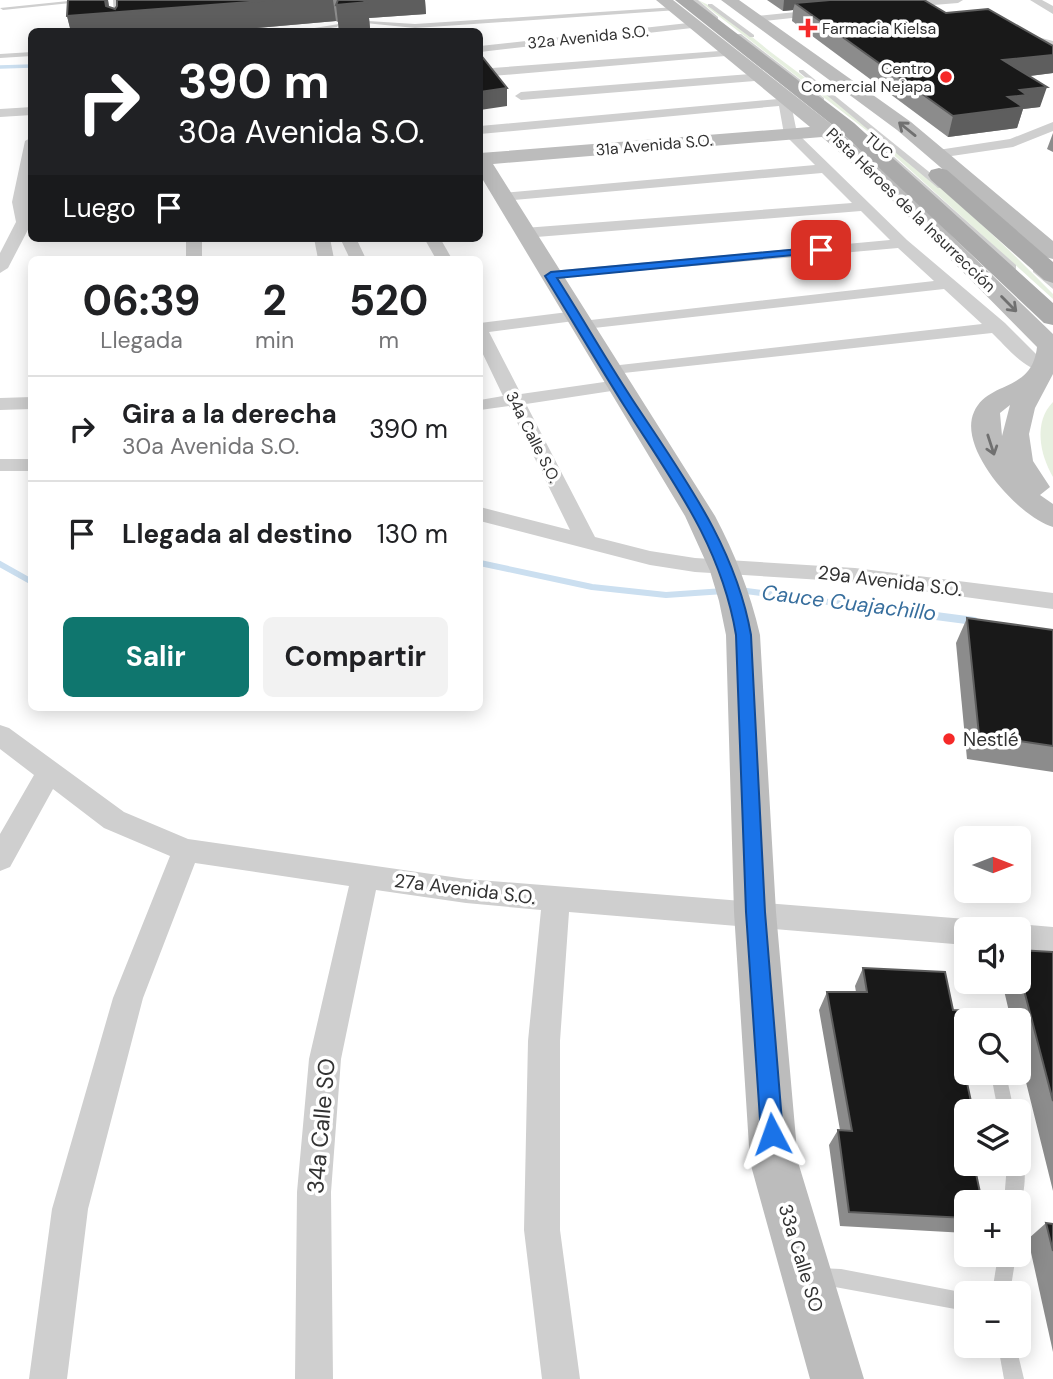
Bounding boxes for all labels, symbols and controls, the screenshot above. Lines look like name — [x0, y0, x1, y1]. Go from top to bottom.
place label: Farmacia Kielsa — [822, 18, 936, 39]
street label: 32a Avenida S.O. — [526, 20, 650, 54]
marker: Farmacia Kielsa — [800, 20, 816, 36]
text: 390 m — [178, 49, 330, 113]
icon: right — [63, 56, 154, 147]
place label: Centro Comercial Nejapa — [801, 58, 932, 97]
marker: Centro Comercial Nejapa — [938, 69, 954, 85]
text: 30a Avenida S.O. — [178, 111, 425, 153]
one-way arrow — [899, 121, 917, 136]
street label: Pista Héroes de la Insurrección — [822, 123, 1000, 297]
street label: TUC — [860, 128, 898, 164]
street label: 31a Avenida S.O. — [595, 129, 713, 161]
icon: arrive — [150, 189, 188, 227]
text: Luego — [63, 191, 136, 225]
pin — [791, 220, 851, 280]
icon: arrive — [802, 231, 840, 269]
text: 06:39 — [83, 273, 200, 328]
text: 2 — [263, 273, 287, 328]
text: 520 — [349, 273, 428, 328]
one-way arrow — [1000, 296, 1017, 313]
text: Llegada — [100, 325, 183, 355]
text: min — [255, 325, 294, 355]
text: m — [378, 325, 399, 355]
street label: 34a Calle S.O. — [501, 388, 565, 486]
text: Gira a la derecha — [122, 397, 337, 431]
icon: right — [63, 410, 101, 448]
text: 390 m — [369, 412, 448, 446]
text: 30a Avenida S.O. — [122, 431, 299, 461]
one-way arrow — [986, 434, 998, 456]
icon: arrive — [63, 515, 101, 553]
text: Llegada al destino — [122, 517, 353, 551]
text: 130 m — [377, 517, 448, 551]
street label: 29a Avenida S.O. — [817, 560, 963, 602]
water label: Cauce Cuajachillo — [760, 578, 938, 628]
button: Salir — [63, 617, 249, 697]
button: Compartir — [263, 617, 448, 697]
place label: Nestlé — [963, 727, 1019, 752]
marker: Nestlé — [941, 731, 957, 747]
north arrow — [954, 826, 1031, 903]
map controls — [954, 826, 1031, 1358]
street label: 27a Avenida S.O. — [393, 868, 537, 910]
button: sound — [954, 917, 1031, 994]
button: search — [954, 1008, 1031, 1085]
street label: 34a Calle SO — [300, 1057, 342, 1195]
position arrow — [735, 1097, 809, 1171]
button: layers — [954, 1099, 1031, 1176]
button: + — [954, 1190, 1031, 1267]
street label: 33a Calle SO — [773, 1201, 829, 1315]
button: − — [954, 1281, 1031, 1358]

